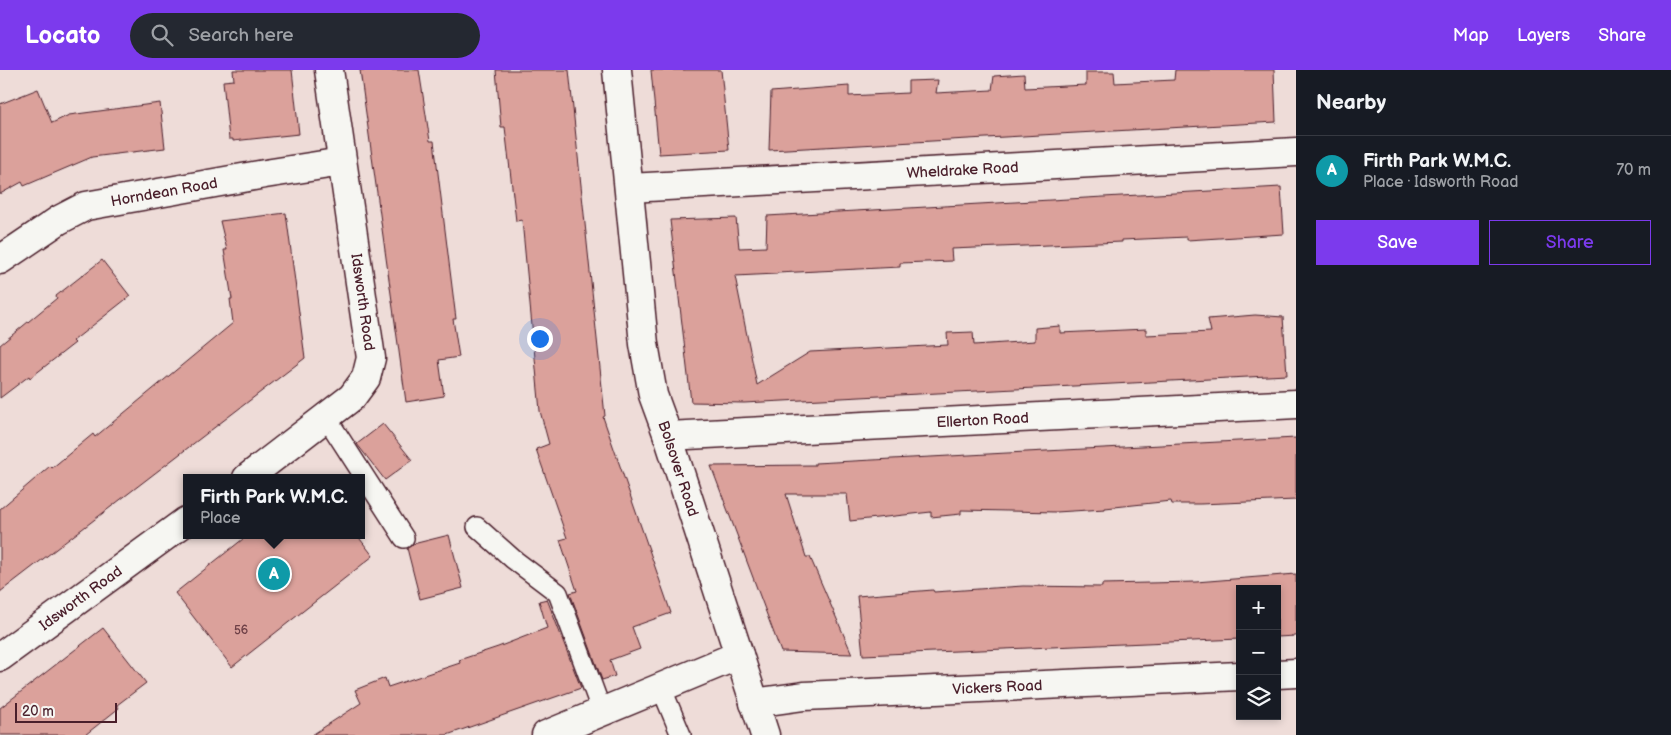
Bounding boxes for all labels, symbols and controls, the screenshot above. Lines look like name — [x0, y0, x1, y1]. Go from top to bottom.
search box — [130, 13, 480, 58]
text: Locato — [25, 21, 100, 50]
icon: search — [148, 21, 176, 49]
text: Search here — [188, 24, 294, 47]
text: Map — [1453, 25, 1489, 46]
text: Layers — [1517, 25, 1570, 46]
text: Share — [1598, 25, 1646, 46]
text: Nearby — [1316, 90, 1386, 115]
text: Firth Park W.M.C. — [1363, 150, 1511, 173]
street label: Wheldrake Road — [906, 158, 1019, 183]
text: A — [1327, 161, 1337, 180]
text: 70 m — [1616, 161, 1651, 180]
text: Place · Idsworth Road — [1363, 173, 1518, 192]
street label: Horndean Road — [109, 174, 219, 211]
button: Save — [1316, 220, 1479, 265]
button: Share — [1489, 220, 1651, 265]
street label: Idsworth Road — [346, 252, 379, 352]
your location — [527, 326, 553, 352]
street label: Ellerton Road — [936, 409, 1029, 432]
street label: Bolsover Road — [653, 418, 703, 519]
popup — [183, 474, 365, 539]
text: Firth Park W.M.C. — [200, 486, 348, 509]
text: Place — [200, 509, 241, 528]
pin: A — [258, 555, 290, 593]
street label: Idsworth Road — [36, 562, 126, 635]
map controls — [1236, 585, 1281, 720]
button: + — [1236, 585, 1281, 630]
house number: 56 — [234, 623, 248, 638]
button: − — [1236, 630, 1281, 675]
button: layers — [1236, 675, 1281, 720]
street label: Vickers Road — [952, 676, 1043, 699]
scale bar — [15, 700, 118, 723]
text: 20 m — [22, 703, 54, 720]

